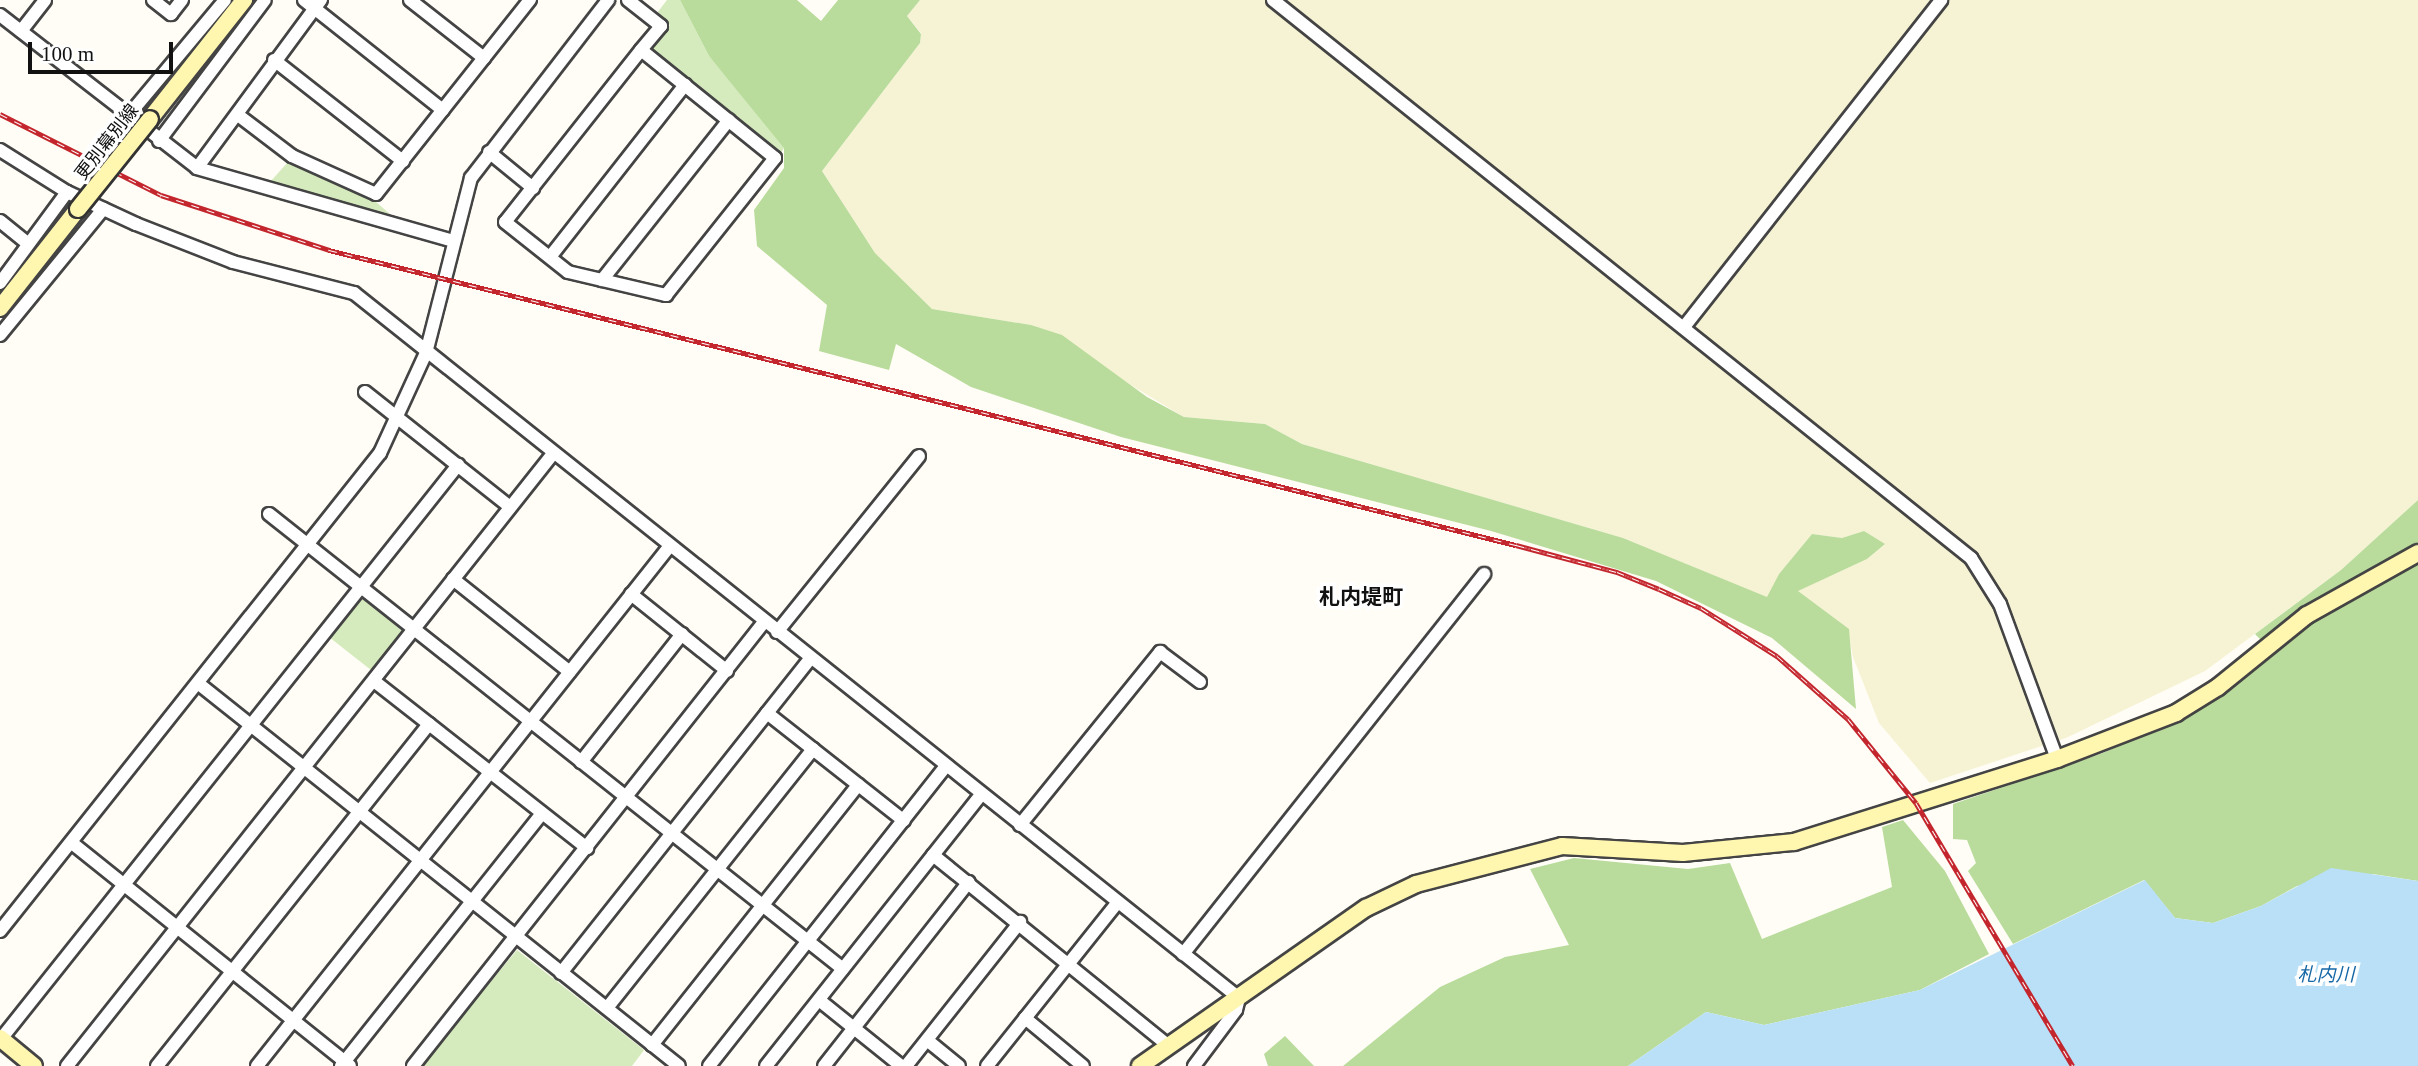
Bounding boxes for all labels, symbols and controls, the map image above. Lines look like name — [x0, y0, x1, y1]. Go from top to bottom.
scale bar — [32, 28, 177, 72]
text: 100 m — [41, 42, 94, 66]
street label: 更別幕別線 — [71, 100, 143, 184]
district label: 札内堤町 — [1319, 584, 1403, 610]
water label: 札内川 — [2298, 964, 2354, 986]

